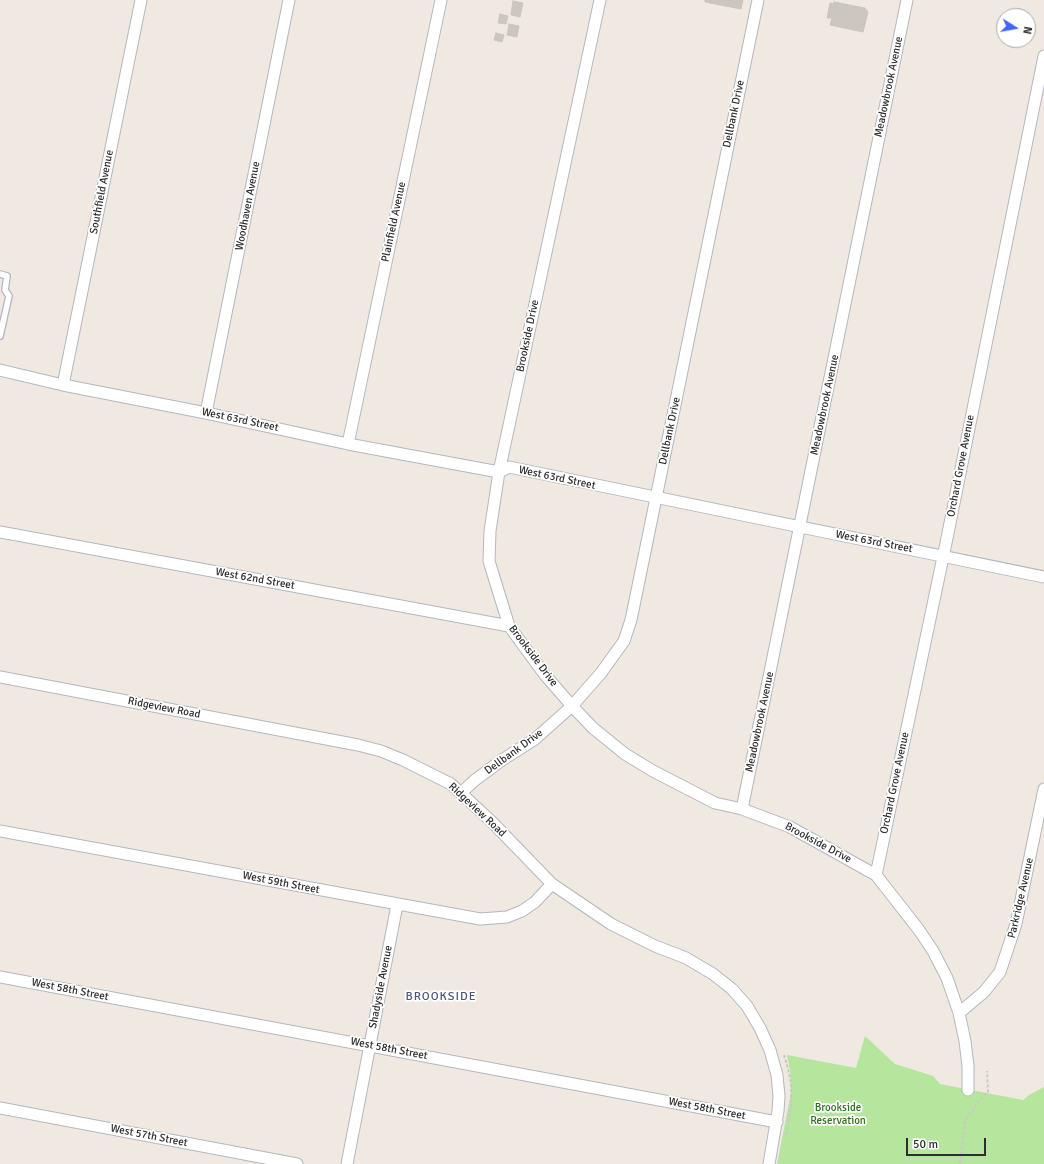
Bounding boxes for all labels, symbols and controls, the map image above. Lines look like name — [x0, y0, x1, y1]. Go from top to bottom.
north arrow — [996, 8, 1036, 48]
text: N — [1020, 25, 1034, 35]
street label: Meadowbrook Avenue — [872, 35, 906, 139]
street label: Dellbank Drive — [720, 79, 748, 149]
street label: Southfield Avenue — [87, 149, 117, 235]
street label: Woodhaven Avenue — [233, 160, 263, 252]
street label: Plainfield Avenue — [379, 181, 409, 263]
street label: Brookside Drive — [514, 299, 542, 373]
street label: Meadowbrook Avenue — [808, 353, 842, 457]
street label: Dellbank Drive — [656, 396, 684, 466]
street label: West 63rd Street — [200, 405, 280, 435]
street label: Orchard Grove Avenue — [945, 414, 977, 518]
street label: West 63rd Street — [517, 463, 597, 493]
street label: West 63rd Street — [834, 528, 914, 556]
street label: West 62nd Street — [214, 566, 296, 592]
street label: Brookside Drive — [506, 623, 560, 689]
street label: Meadowbrook Avenue — [743, 670, 777, 774]
street label: Ridgeview Road — [127, 694, 201, 722]
street label: Dellbank Drive — [482, 726, 546, 778]
street label: Orchard Grove Avenue — [878, 731, 912, 835]
street label: Ridgeview Road — [446, 780, 508, 840]
street label: Brookside Drive — [782, 820, 854, 866]
street label: Parkridge Avenue — [1005, 856, 1037, 940]
street label: West 59th Street — [241, 869, 321, 897]
street label: Shadyside Avenue — [366, 944, 396, 1030]
street label: West 58th Street — [30, 976, 110, 1004]
district label: BROOKSIDE — [406, 990, 476, 1004]
street label: West 58th Street — [349, 1035, 429, 1063]
street label: West 58th Street — [667, 1095, 747, 1123]
park label: Brookside Reservation — [810, 1101, 866, 1127]
street label: West 57th Street — [109, 1122, 189, 1150]
scale bar — [908, 1130, 988, 1156]
text: 50 m — [913, 1137, 938, 1152]

